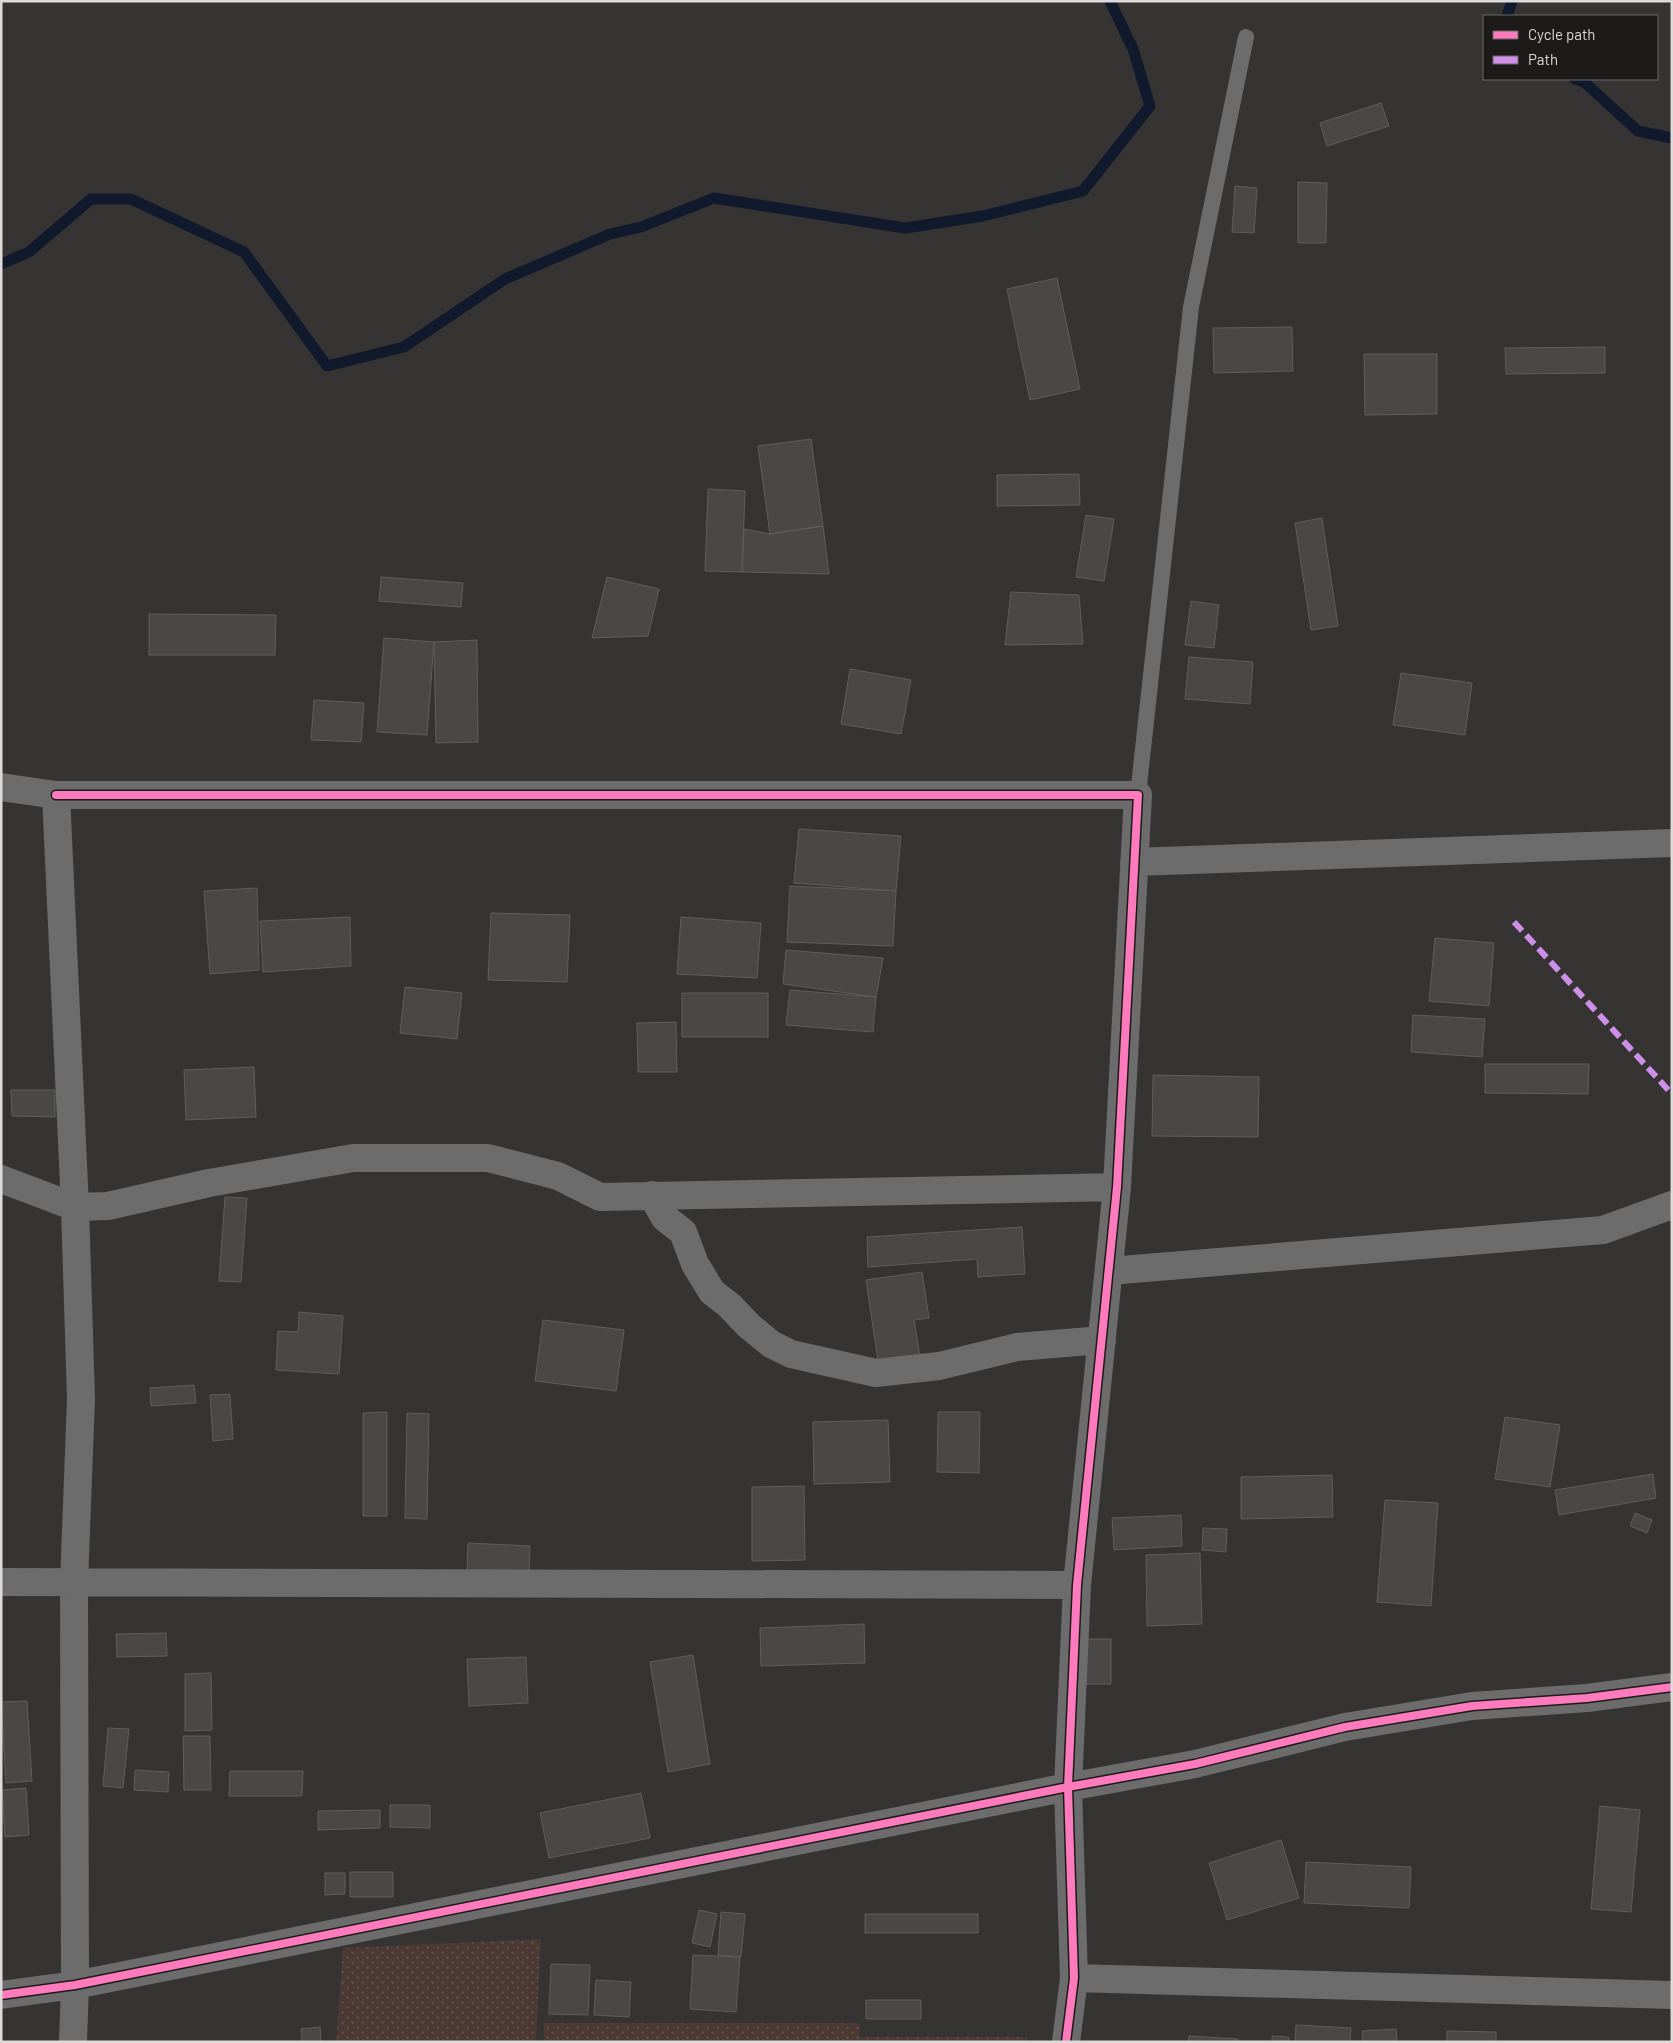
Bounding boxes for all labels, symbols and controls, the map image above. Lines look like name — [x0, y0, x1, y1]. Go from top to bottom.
legend — [1483, 15, 1658, 80]
text: Cycle path — [1528, 25, 1595, 43]
text: Path — [1528, 50, 1558, 68]

